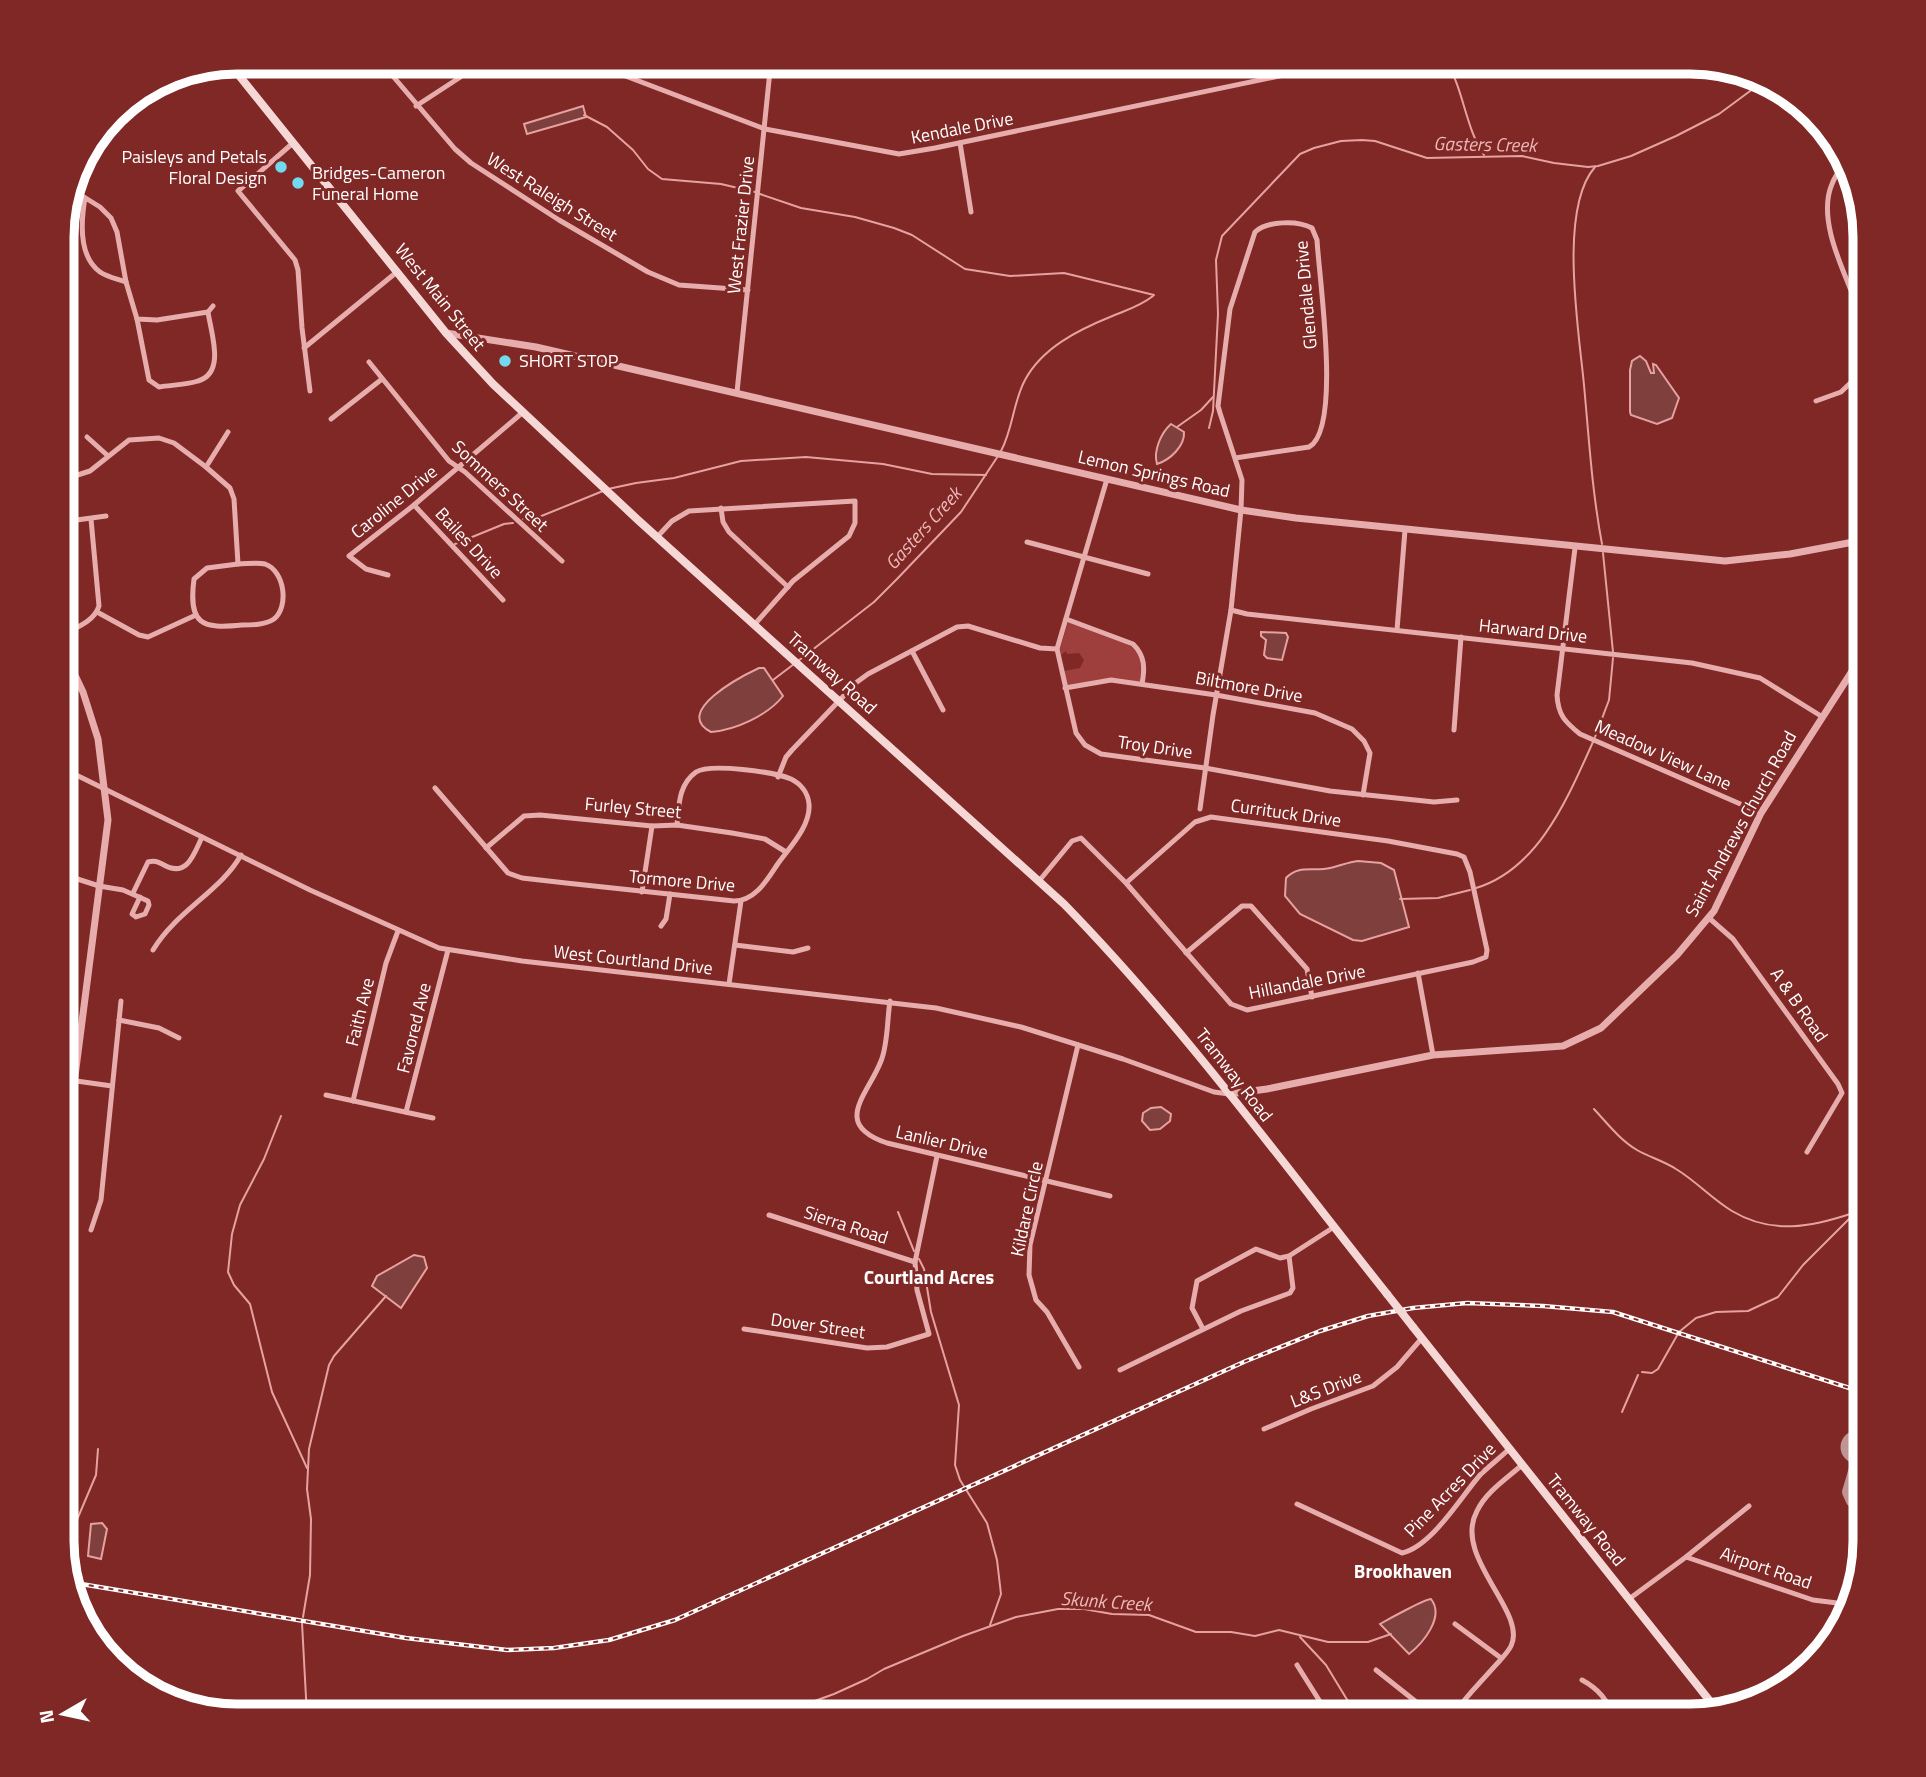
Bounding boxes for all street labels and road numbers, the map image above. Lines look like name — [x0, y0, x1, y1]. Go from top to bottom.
street label: Kendale Drive — [908, 104, 1015, 151]
street label: West Raleigh Street — [482, 145, 624, 248]
street label: West Frazier Drive — [720, 155, 761, 295]
street label: West Main Street — [389, 237, 493, 357]
street label: Glendale Drive — [1287, 240, 1324, 351]
street label: Sommers Street — [446, 434, 555, 538]
street label: Lemon Springs Road — [1075, 443, 1233, 504]
street label: Caroline Drive — [345, 458, 443, 545]
street label: Bailes Drive — [429, 501, 510, 584]
street label: Harward Drive — [1477, 611, 1589, 650]
street label: Tramway Road — [782, 625, 883, 720]
street label: Biltmore Drive — [1193, 664, 1305, 709]
street label: Meadow View Lane — [1590, 712, 1736, 797]
street label: Saint Andrews Church Road — [1678, 726, 1803, 922]
street label: Troy Drive — [1116, 728, 1194, 765]
street label: Furley Street — [584, 790, 683, 825]
street label: Currituck Drive — [1229, 791, 1343, 834]
street label: Tormore Drive — [628, 862, 736, 899]
street label: West Courtland Drive — [552, 938, 714, 981]
street label: Hillandale Drive — [1246, 957, 1368, 1006]
street label: A & B Road — [1764, 962, 1835, 1047]
street label: Faith Ave — [338, 975, 381, 1049]
street label: Favored Ave — [389, 980, 438, 1076]
street label: Tramway Road — [1189, 1022, 1280, 1127]
street label: Lanlier Drive — [893, 1118, 991, 1165]
street label: Kildare Circle — [1003, 1159, 1050, 1259]
street label: Sierra Road — [801, 1198, 892, 1251]
street label: Dover Street — [769, 1306, 868, 1346]
street label: L&S Drive — [1286, 1363, 1365, 1414]
street label: Pine Acres Drive — [1397, 1436, 1502, 1543]
street label: Tramway Road — [1541, 1468, 1632, 1572]
street label: Airport Road — [1717, 1539, 1816, 1596]

